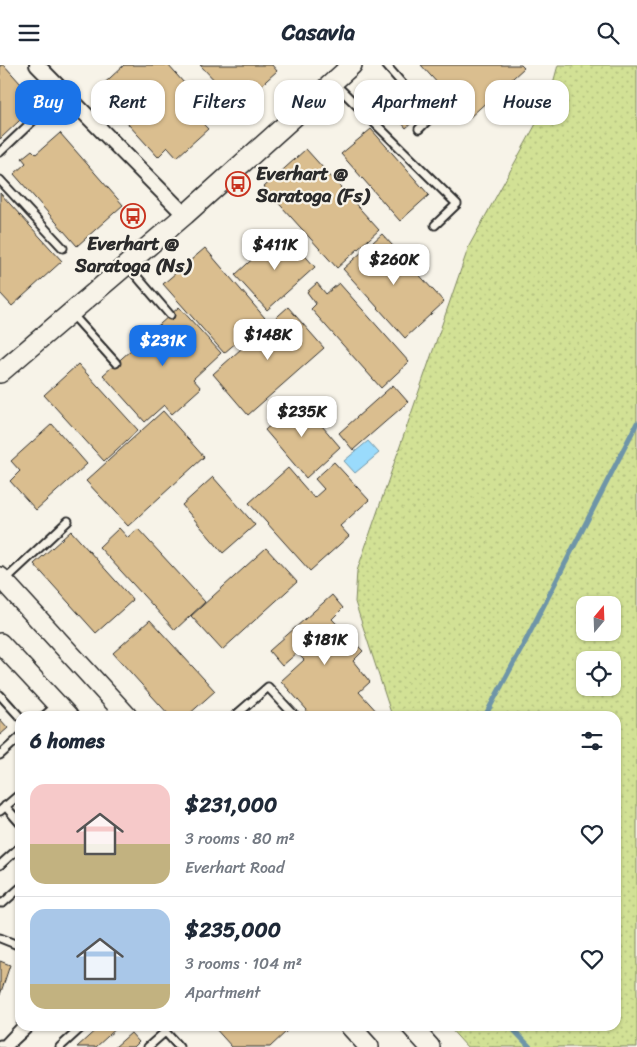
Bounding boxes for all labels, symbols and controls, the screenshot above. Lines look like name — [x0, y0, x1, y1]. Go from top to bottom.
text: Casavia — [282, 13, 355, 52]
icon: menu — [15, 19, 43, 47]
icon: search — [594, 19, 622, 47]
chip: Buy — [15, 80, 81, 125]
chip: Rent — [91, 80, 165, 125]
chip: Filters — [175, 80, 264, 125]
chip: New — [274, 80, 344, 125]
chip: Apartment — [354, 80, 475, 125]
chip: House — [485, 80, 569, 125]
place label: Everhart @ Saratoga (Fs) — [255, 157, 370, 212]
bus stop icon: Everhart @ Saratoga (Fs) — [225, 171, 251, 197]
bus stop icon: Everhart @ Saratoga (Ns) — [120, 203, 146, 229]
place label: Everhart @ Saratoga (Ns) — [74, 227, 192, 282]
pin: $411K — [240, 229, 310, 271]
text: $411K — [253, 230, 297, 259]
pin: $260K — [359, 243, 429, 286]
text: $260K — [370, 245, 418, 274]
pin: $148K — [233, 319, 303, 361]
text: $148K — [244, 320, 292, 349]
pin: $231K — [128, 325, 198, 367]
text: $231K — [140, 326, 186, 355]
pin: $235K — [267, 395, 337, 438]
text: $235K — [278, 397, 326, 426]
north arrow — [576, 596, 621, 641]
map controls — [576, 596, 621, 696]
pin: $181K — [290, 623, 360, 666]
text: $181K — [303, 625, 347, 654]
button: locate — [576, 651, 621, 696]
text: 6 homes — [30, 722, 105, 760]
icon: filters — [578, 727, 606, 755]
text: $231,000 — [185, 786, 277, 824]
icon: home — [70, 804, 130, 864]
icon: heart — [578, 820, 606, 848]
text: 3 rooms · 80 m² — [185, 824, 295, 853]
text: Everhart Road — [185, 853, 284, 882]
text: $235,000 — [185, 911, 281, 949]
icon: home — [70, 929, 130, 989]
icon: heart — [578, 945, 606, 973]
text: 3 rooms · 104 m² — [185, 949, 302, 978]
text: Apartment — [185, 978, 261, 1007]

